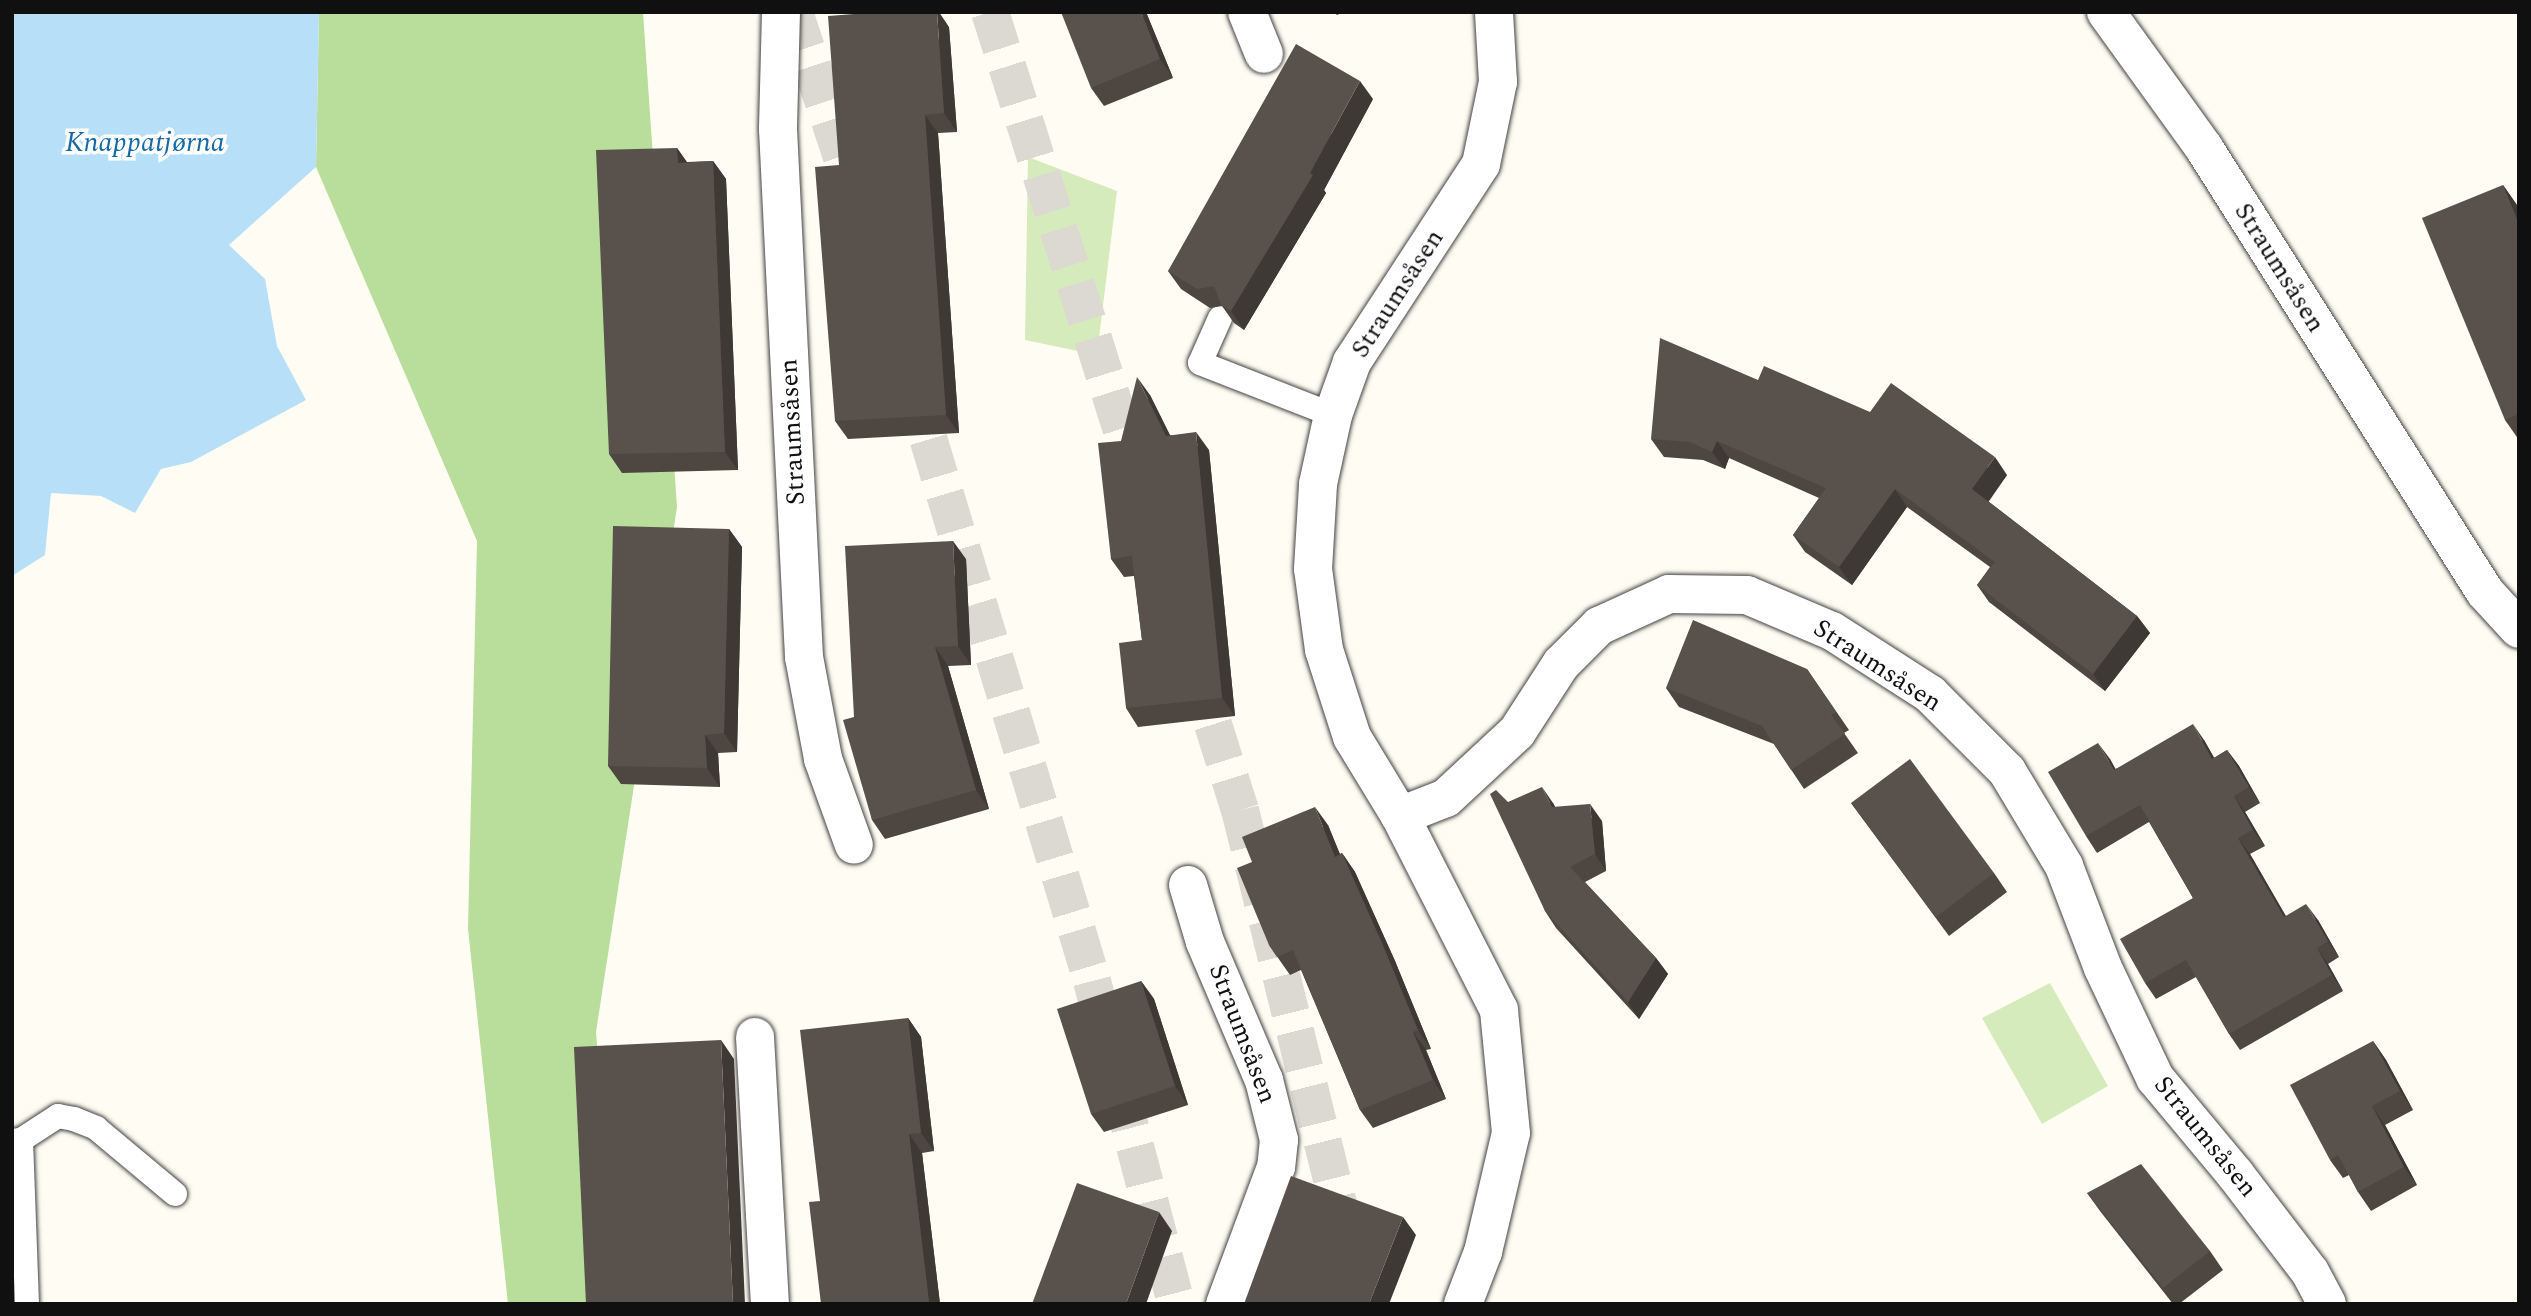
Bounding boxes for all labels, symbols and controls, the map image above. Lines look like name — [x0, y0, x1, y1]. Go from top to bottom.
water label: Knappatjørna — [65, 126, 225, 160]
street label: Straumsåsen — [2227, 198, 2331, 338]
street label: Straumsåsen — [1345, 224, 1451, 364]
street label: Straumsåsen — [774, 358, 812, 506]
street label: Straumsåsen — [1807, 613, 1947, 719]
street label: Straumsåsen — [1201, 960, 1283, 1108]
street label: Straumsåsen — [2147, 1070, 2263, 1204]

